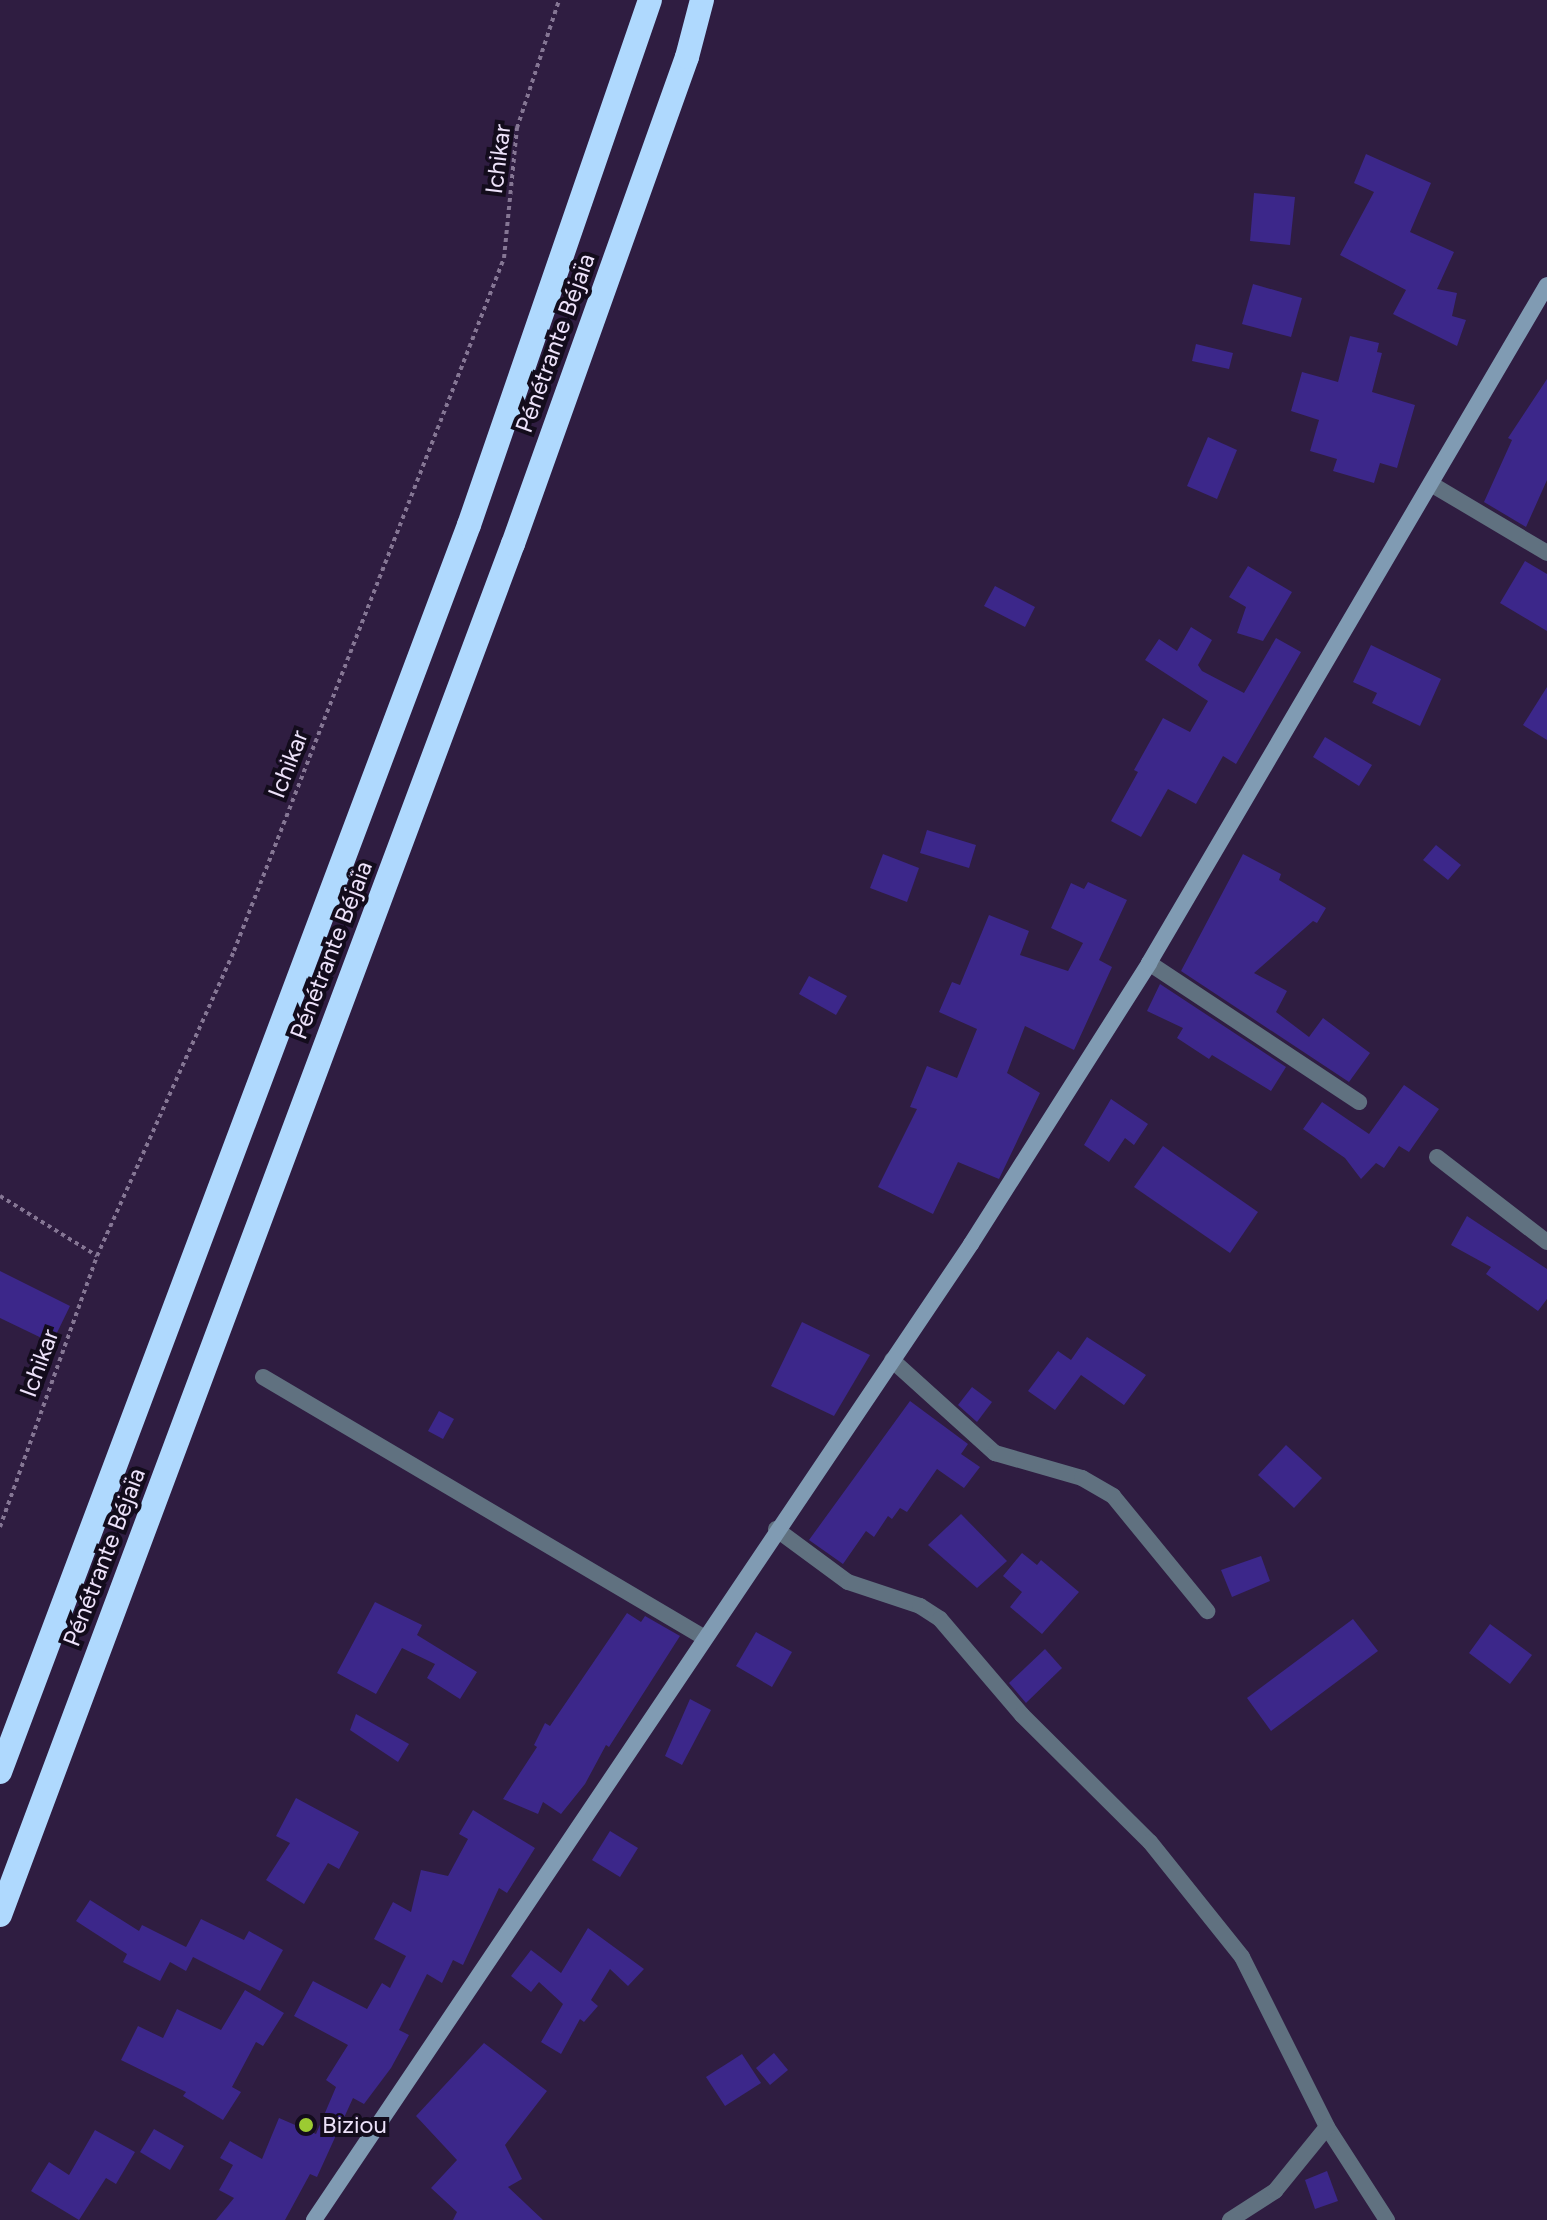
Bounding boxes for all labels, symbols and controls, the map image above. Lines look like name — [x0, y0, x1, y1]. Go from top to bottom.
street label: Ichikar — [479, 122, 517, 196]
street label: Pénétrante Béjaïa — [509, 250, 601, 436]
street label: Ichikar — [262, 726, 314, 802]
street label: Pénétrante Béjaïa — [284, 857, 378, 1043]
street label: Ichikar — [13, 1325, 65, 1401]
street label: Pénétrante Béjaïa — [57, 1464, 151, 1650]
place label: Biziou — [322, 2111, 387, 2139]
marker: Biziou — [297, 2116, 315, 2134]

